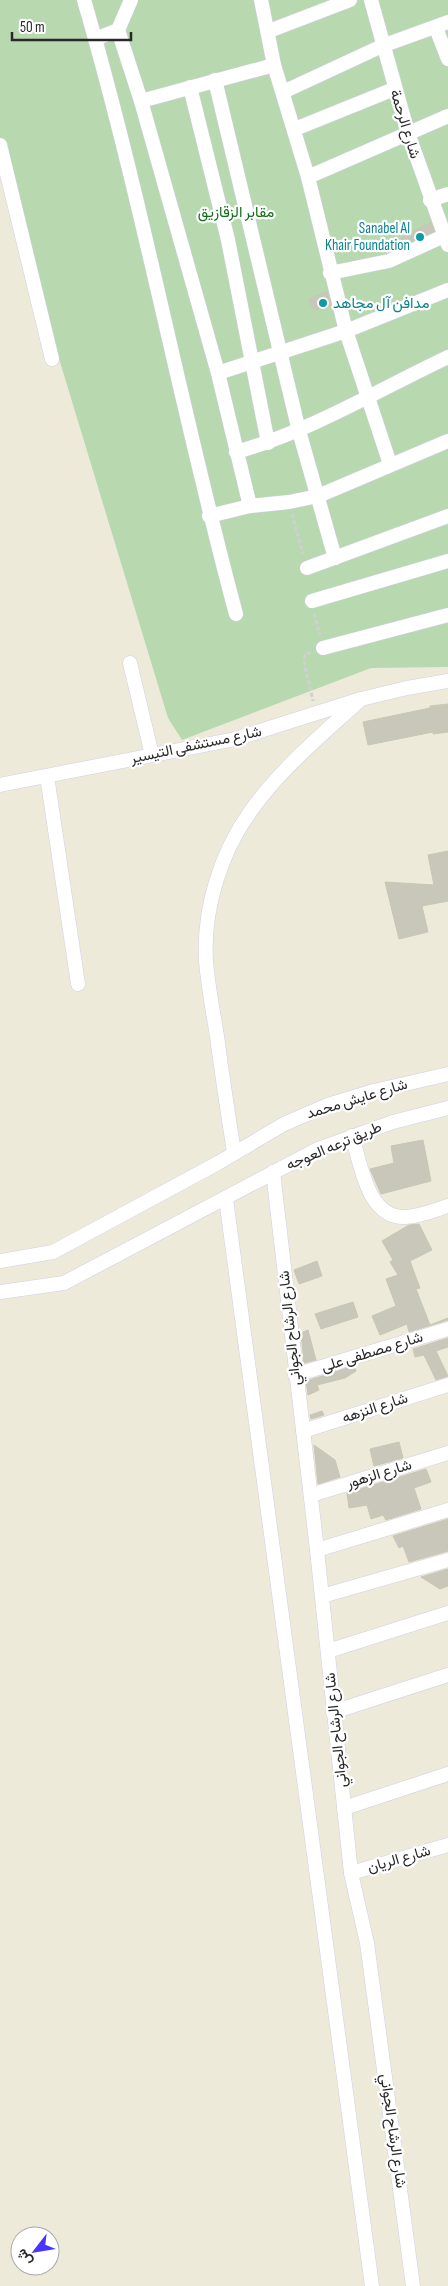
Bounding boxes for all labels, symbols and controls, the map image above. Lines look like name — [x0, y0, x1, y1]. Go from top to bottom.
scale bar — [12, 10, 131, 42]
text: 50 m — [20, 18, 45, 37]
street label: شارع الرحمة — [385, 87, 425, 161]
park label: مقابر الزقازيق — [198, 203, 274, 222]
place label: Sanabel Al Khair Foundation — [325, 219, 410, 255]
marker: Sanabel Al Khair Foundation — [414, 231, 426, 243]
place label: مدافن آل مجاهد — [333, 294, 430, 313]
marker: مدافن آل مجاهد — [317, 297, 329, 309]
street label: شارع مستشفى التيسير — [128, 722, 264, 769]
street label: شارع عايش محمد — [304, 1075, 410, 1124]
street label: طريق ترعه العوجه — [283, 1117, 385, 1175]
street label: شارع الرشاح الجواني — [275, 1269, 308, 1386]
street label: شارع مصطفى على — [319, 1327, 426, 1377]
street label: شارع النزهه — [340, 1388, 411, 1429]
street label: شارع الزهور — [343, 1455, 414, 1494]
street label: شارع الرشاح الجواني — [321, 1671, 354, 1788]
street label: شارع الريان — [365, 1841, 433, 1878]
street label: شارع الرشاح الجواني — [373, 2073, 410, 2190]
north arrow — [10, 2226, 60, 2276]
text: ش — [13, 2246, 36, 2269]

